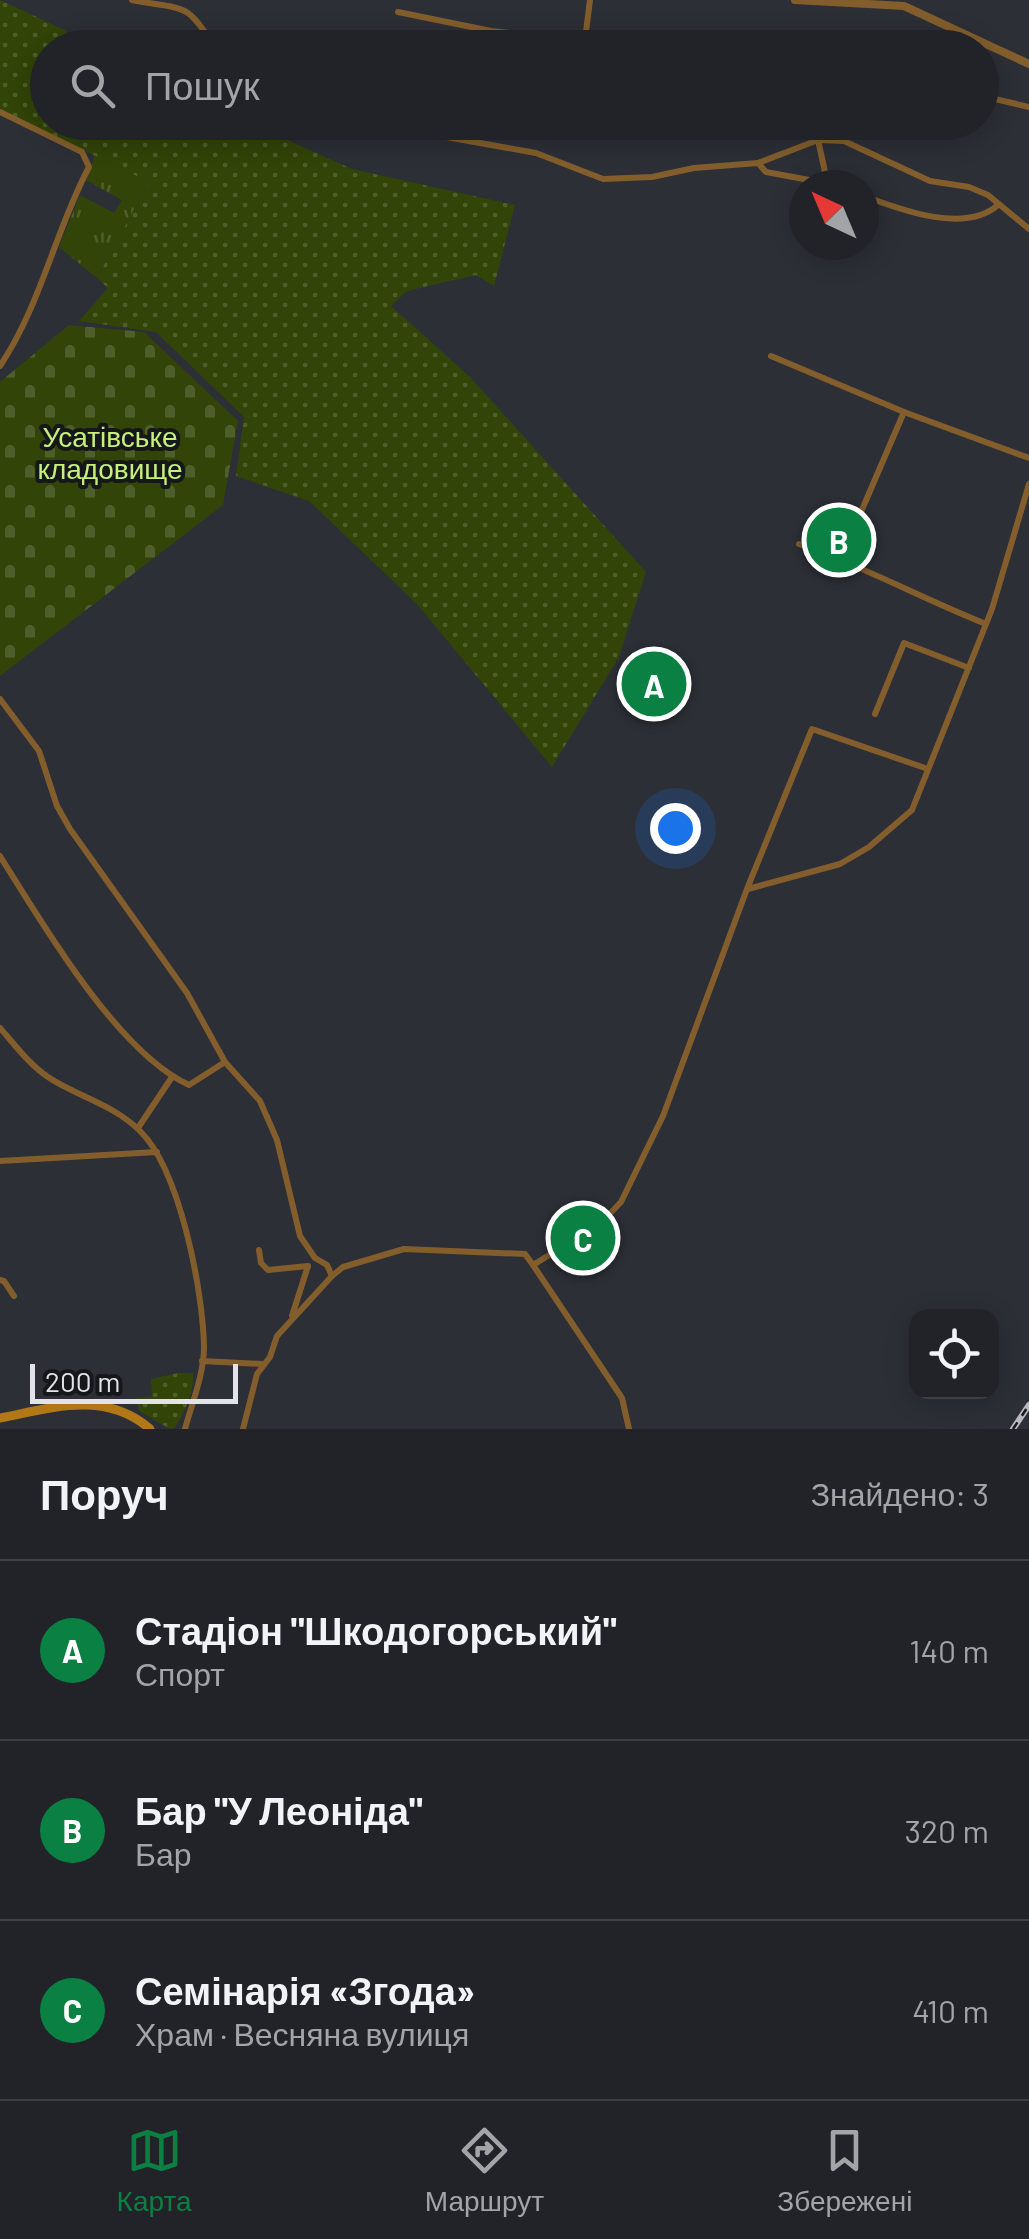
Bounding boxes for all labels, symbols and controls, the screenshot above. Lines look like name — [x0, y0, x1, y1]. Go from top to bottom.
search box — [30, 30, 999, 140]
icon: search — [65, 58, 120, 113]
text: Пошук — [145, 62, 260, 108]
north arrow — [789, 170, 879, 260]
park label: Усатівське кладовище — [37, 419, 183, 485]
pin: B — [806, 502, 872, 578]
pin: A — [622, 646, 686, 722]
your location — [650, 803, 701, 854]
pin: C — [550, 1200, 616, 1276]
map controls — [909, 1309, 999, 1399]
button: locate — [909, 1309, 999, 1399]
scale bar — [30, 1359, 238, 1404]
text: 200 m — [45, 1364, 120, 1398]
text: Поруч — [40, 1468, 169, 1518]
text: Знайдено: 3 — [811, 1474, 989, 1512]
text: Стадіон "Шкодогорський" — [135, 1607, 617, 1653]
text: A — [62, 1631, 83, 1669]
text: 140 m — [909, 1631, 989, 1669]
text: Спорт — [135, 1654, 225, 1692]
text: Бар "У Леоніда" — [135, 1787, 423, 1833]
text: B — [63, 1811, 82, 1849]
text: 320 m — [904, 1811, 989, 1849]
text: Бар — [135, 1834, 192, 1872]
text: Семінарія «Згода» — [135, 1967, 475, 2013]
text: C — [63, 1991, 82, 2029]
text: 410 m — [912, 1991, 989, 2029]
text: Храм · Весняна вулиця — [135, 2014, 469, 2052]
tab: Карта — [117, 2123, 192, 2218]
tab: Маршрут — [425, 2123, 544, 2218]
tab: Збережені — [777, 2123, 912, 2218]

